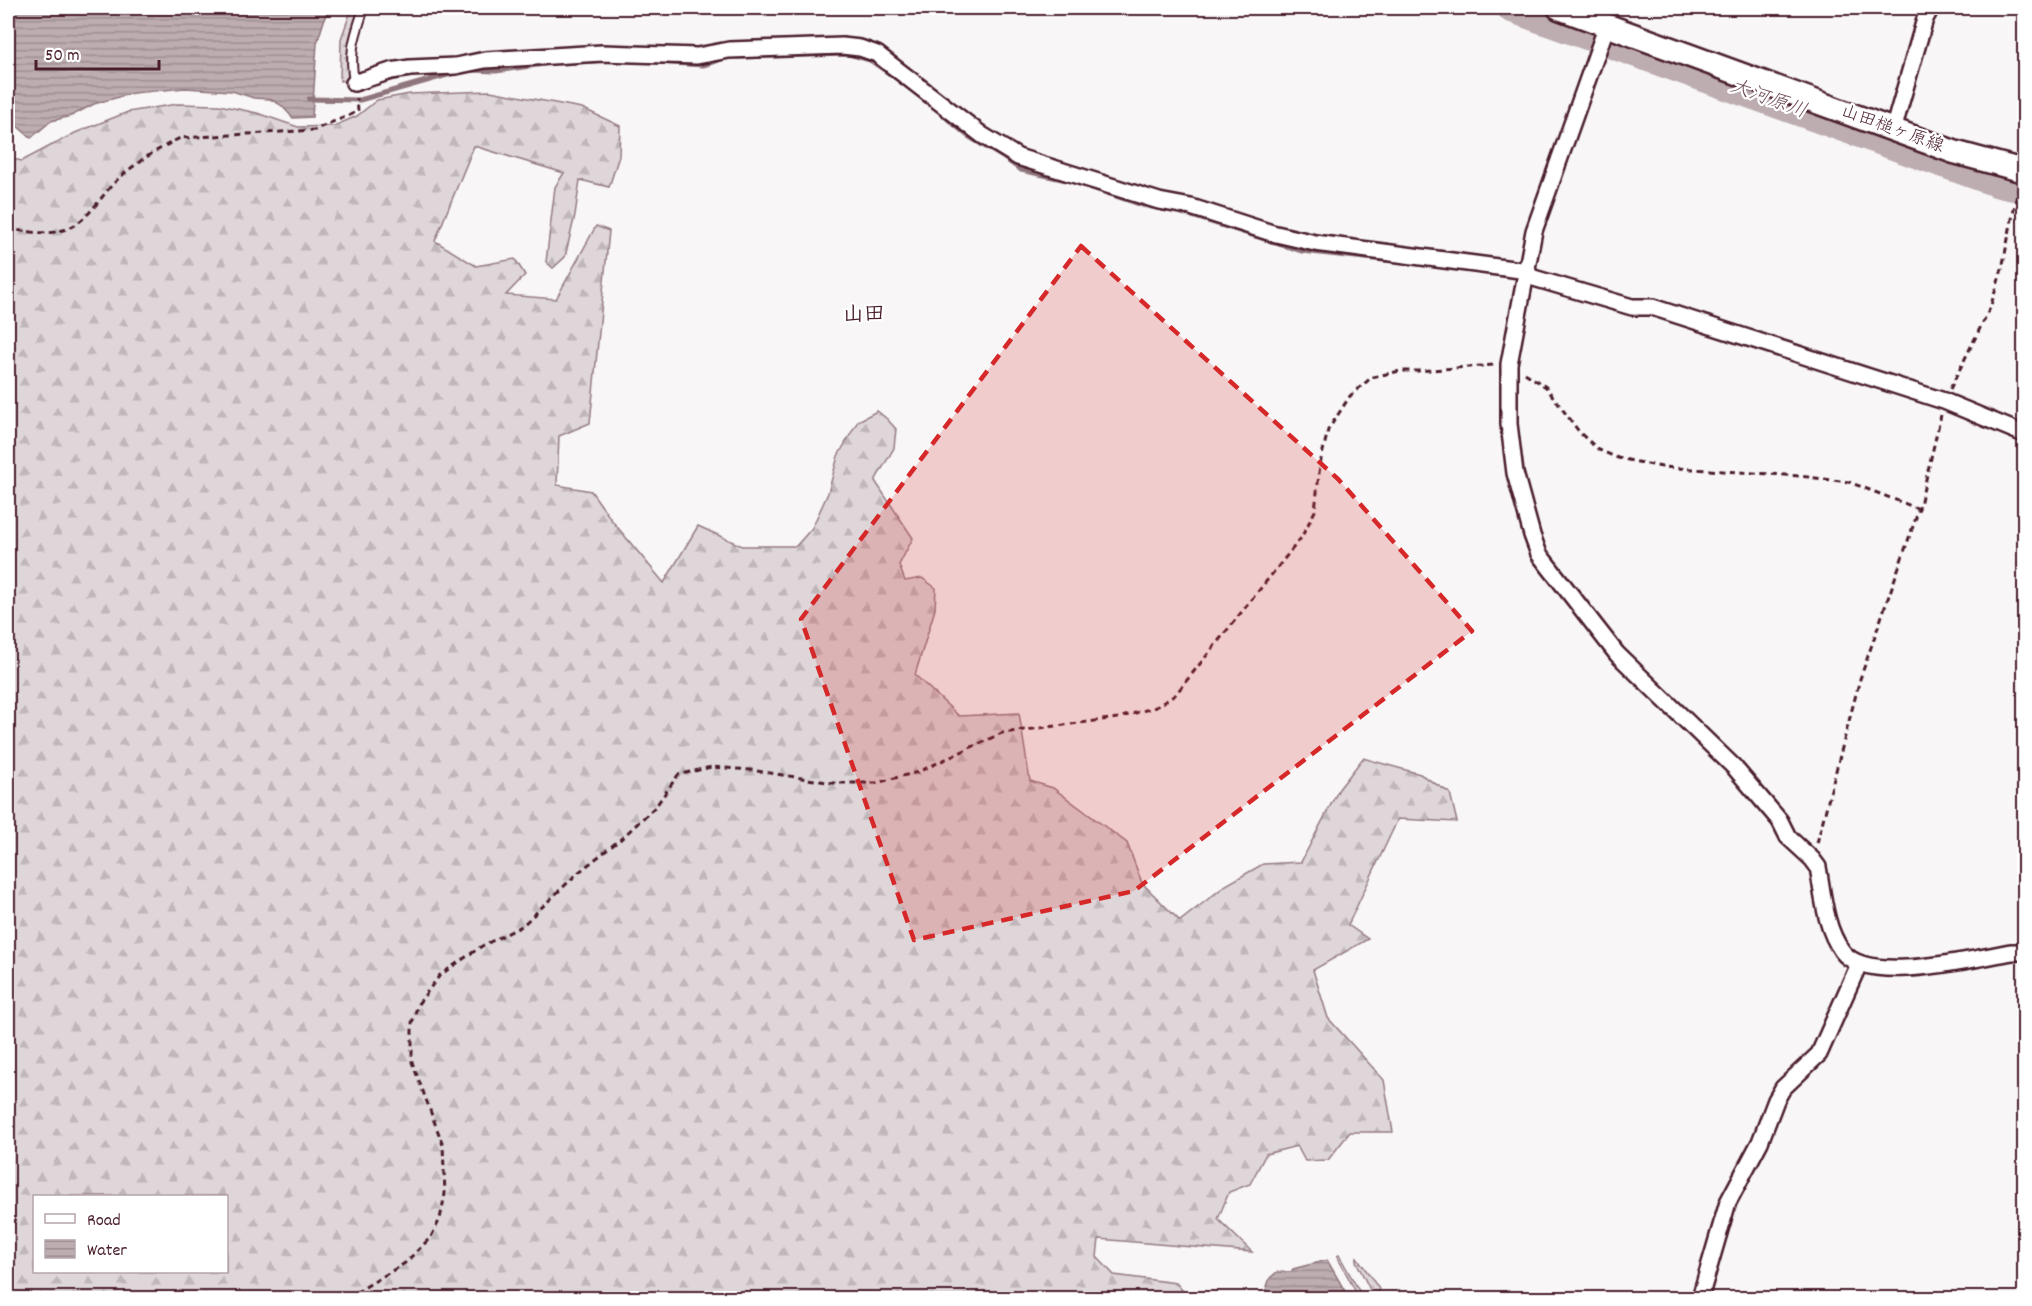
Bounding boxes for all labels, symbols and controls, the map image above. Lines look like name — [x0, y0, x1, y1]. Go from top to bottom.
scale bar — [36, 33, 159, 71]
text: 50 m — [45, 44, 80, 69]
water label: 大河原川 — [1726, 73, 1810, 127]
street label: 山田槌ヶ原線 — [1837, 100, 1947, 160]
district label: 山田 — [843, 301, 885, 331]
legend — [33, 1195, 228, 1273]
text: Road — [87, 1209, 121, 1234]
text: Water — [87, 1239, 127, 1264]

